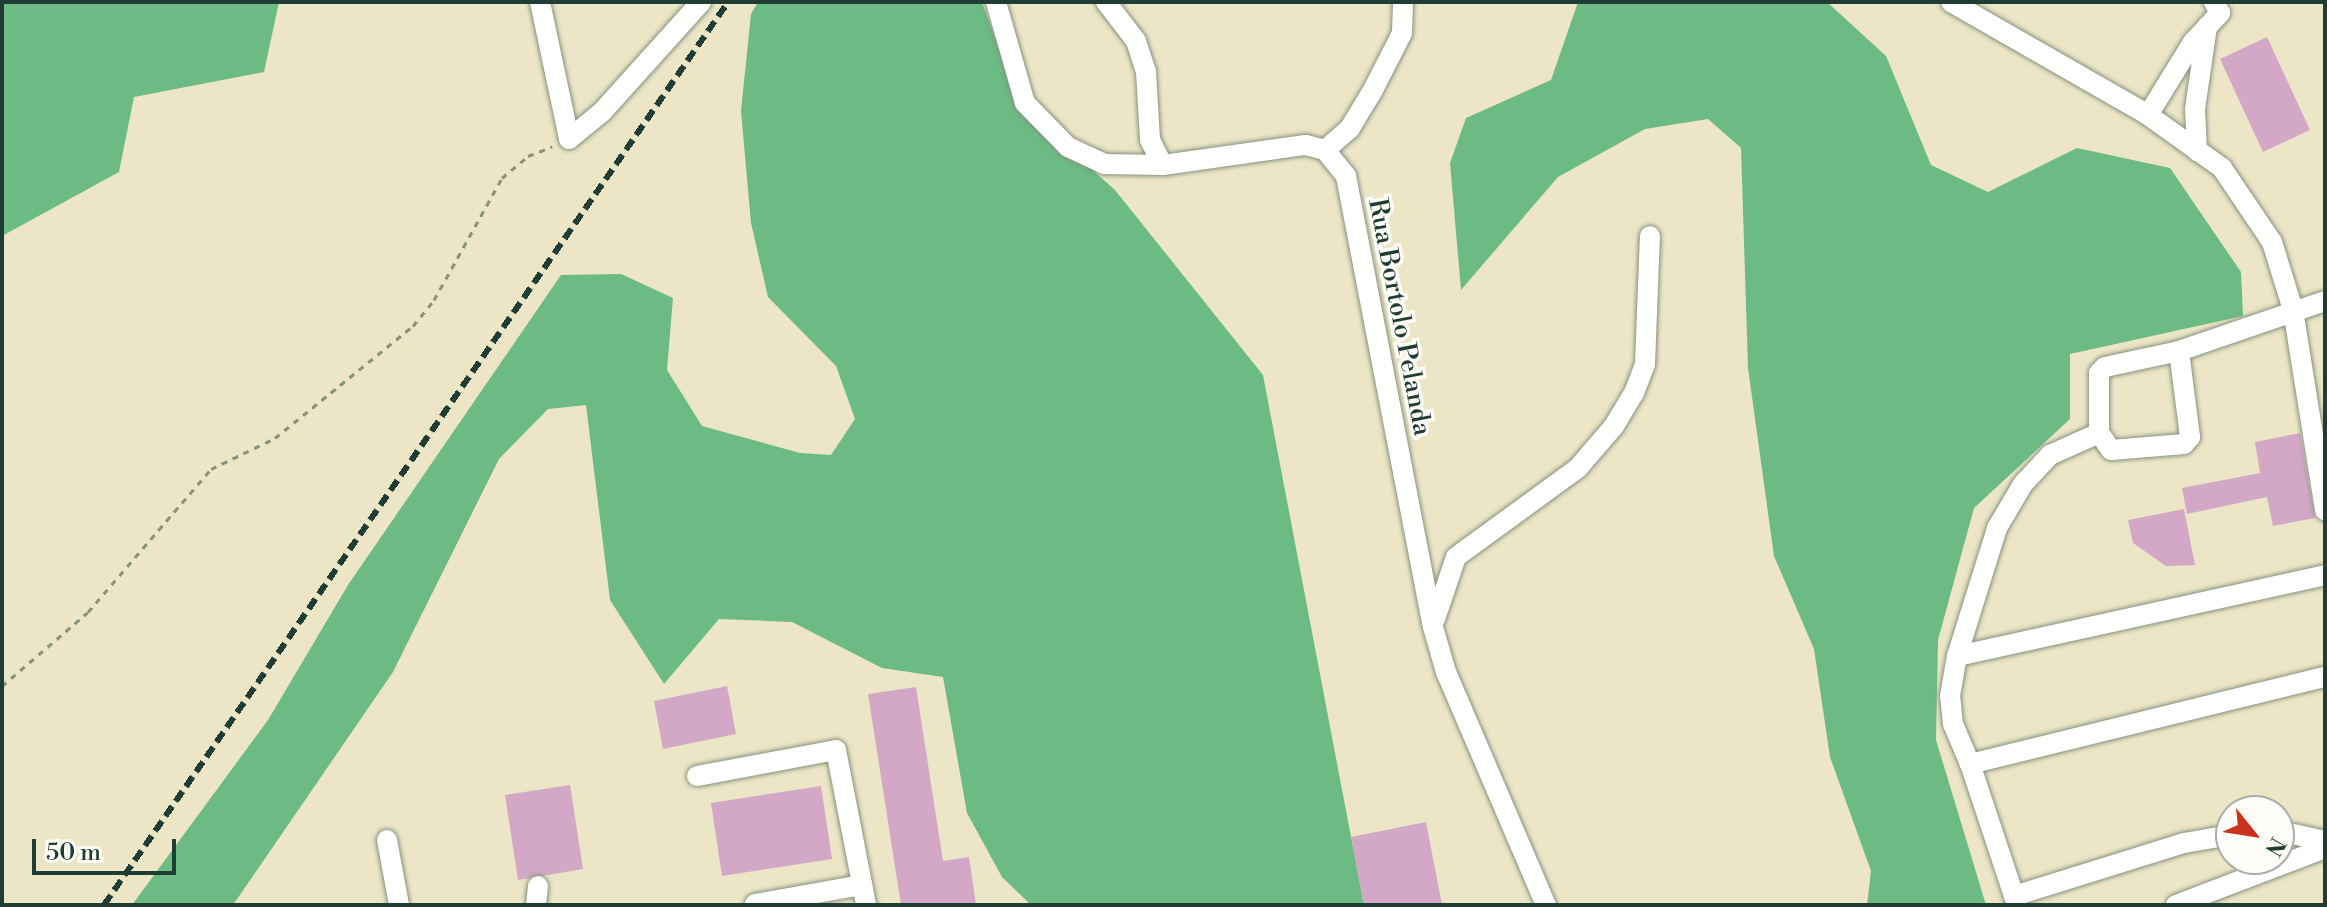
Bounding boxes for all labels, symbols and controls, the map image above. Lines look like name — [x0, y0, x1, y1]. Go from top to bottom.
street label: Rua Bortolo Pelanda — [1361, 196, 1437, 438]
north arrow — [2215, 795, 2295, 875]
scale bar — [36, 823, 180, 873]
text: N — [2258, 832, 2291, 861]
text: 50 m — [46, 838, 101, 868]

